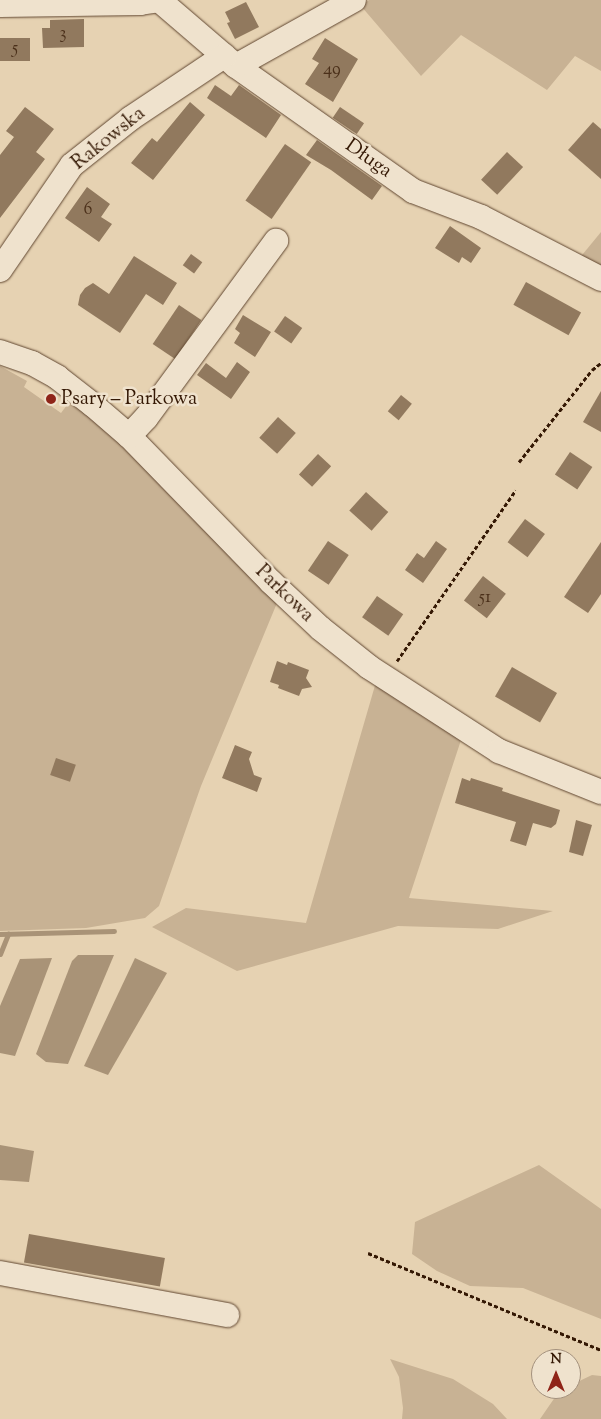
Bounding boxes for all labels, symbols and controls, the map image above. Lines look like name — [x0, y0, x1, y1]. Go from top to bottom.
house number: 3 — [59, 23, 67, 45]
house number: 5 — [12, 38, 18, 60]
house number: 49 — [323, 59, 341, 81]
street label: Rakowska — [67, 102, 151, 176]
street label: Długa — [340, 134, 396, 184]
house number: 6 — [84, 199, 92, 221]
place label: Psary – Parkowa — [61, 387, 197, 411]
marker: Psary – Parkowa — [45, 393, 57, 405]
street label: Parkowa — [250, 560, 318, 628]
house number: 51 — [479, 587, 491, 609]
north arrow — [531, 1349, 581, 1399]
text: N — [550, 1350, 562, 1370]

